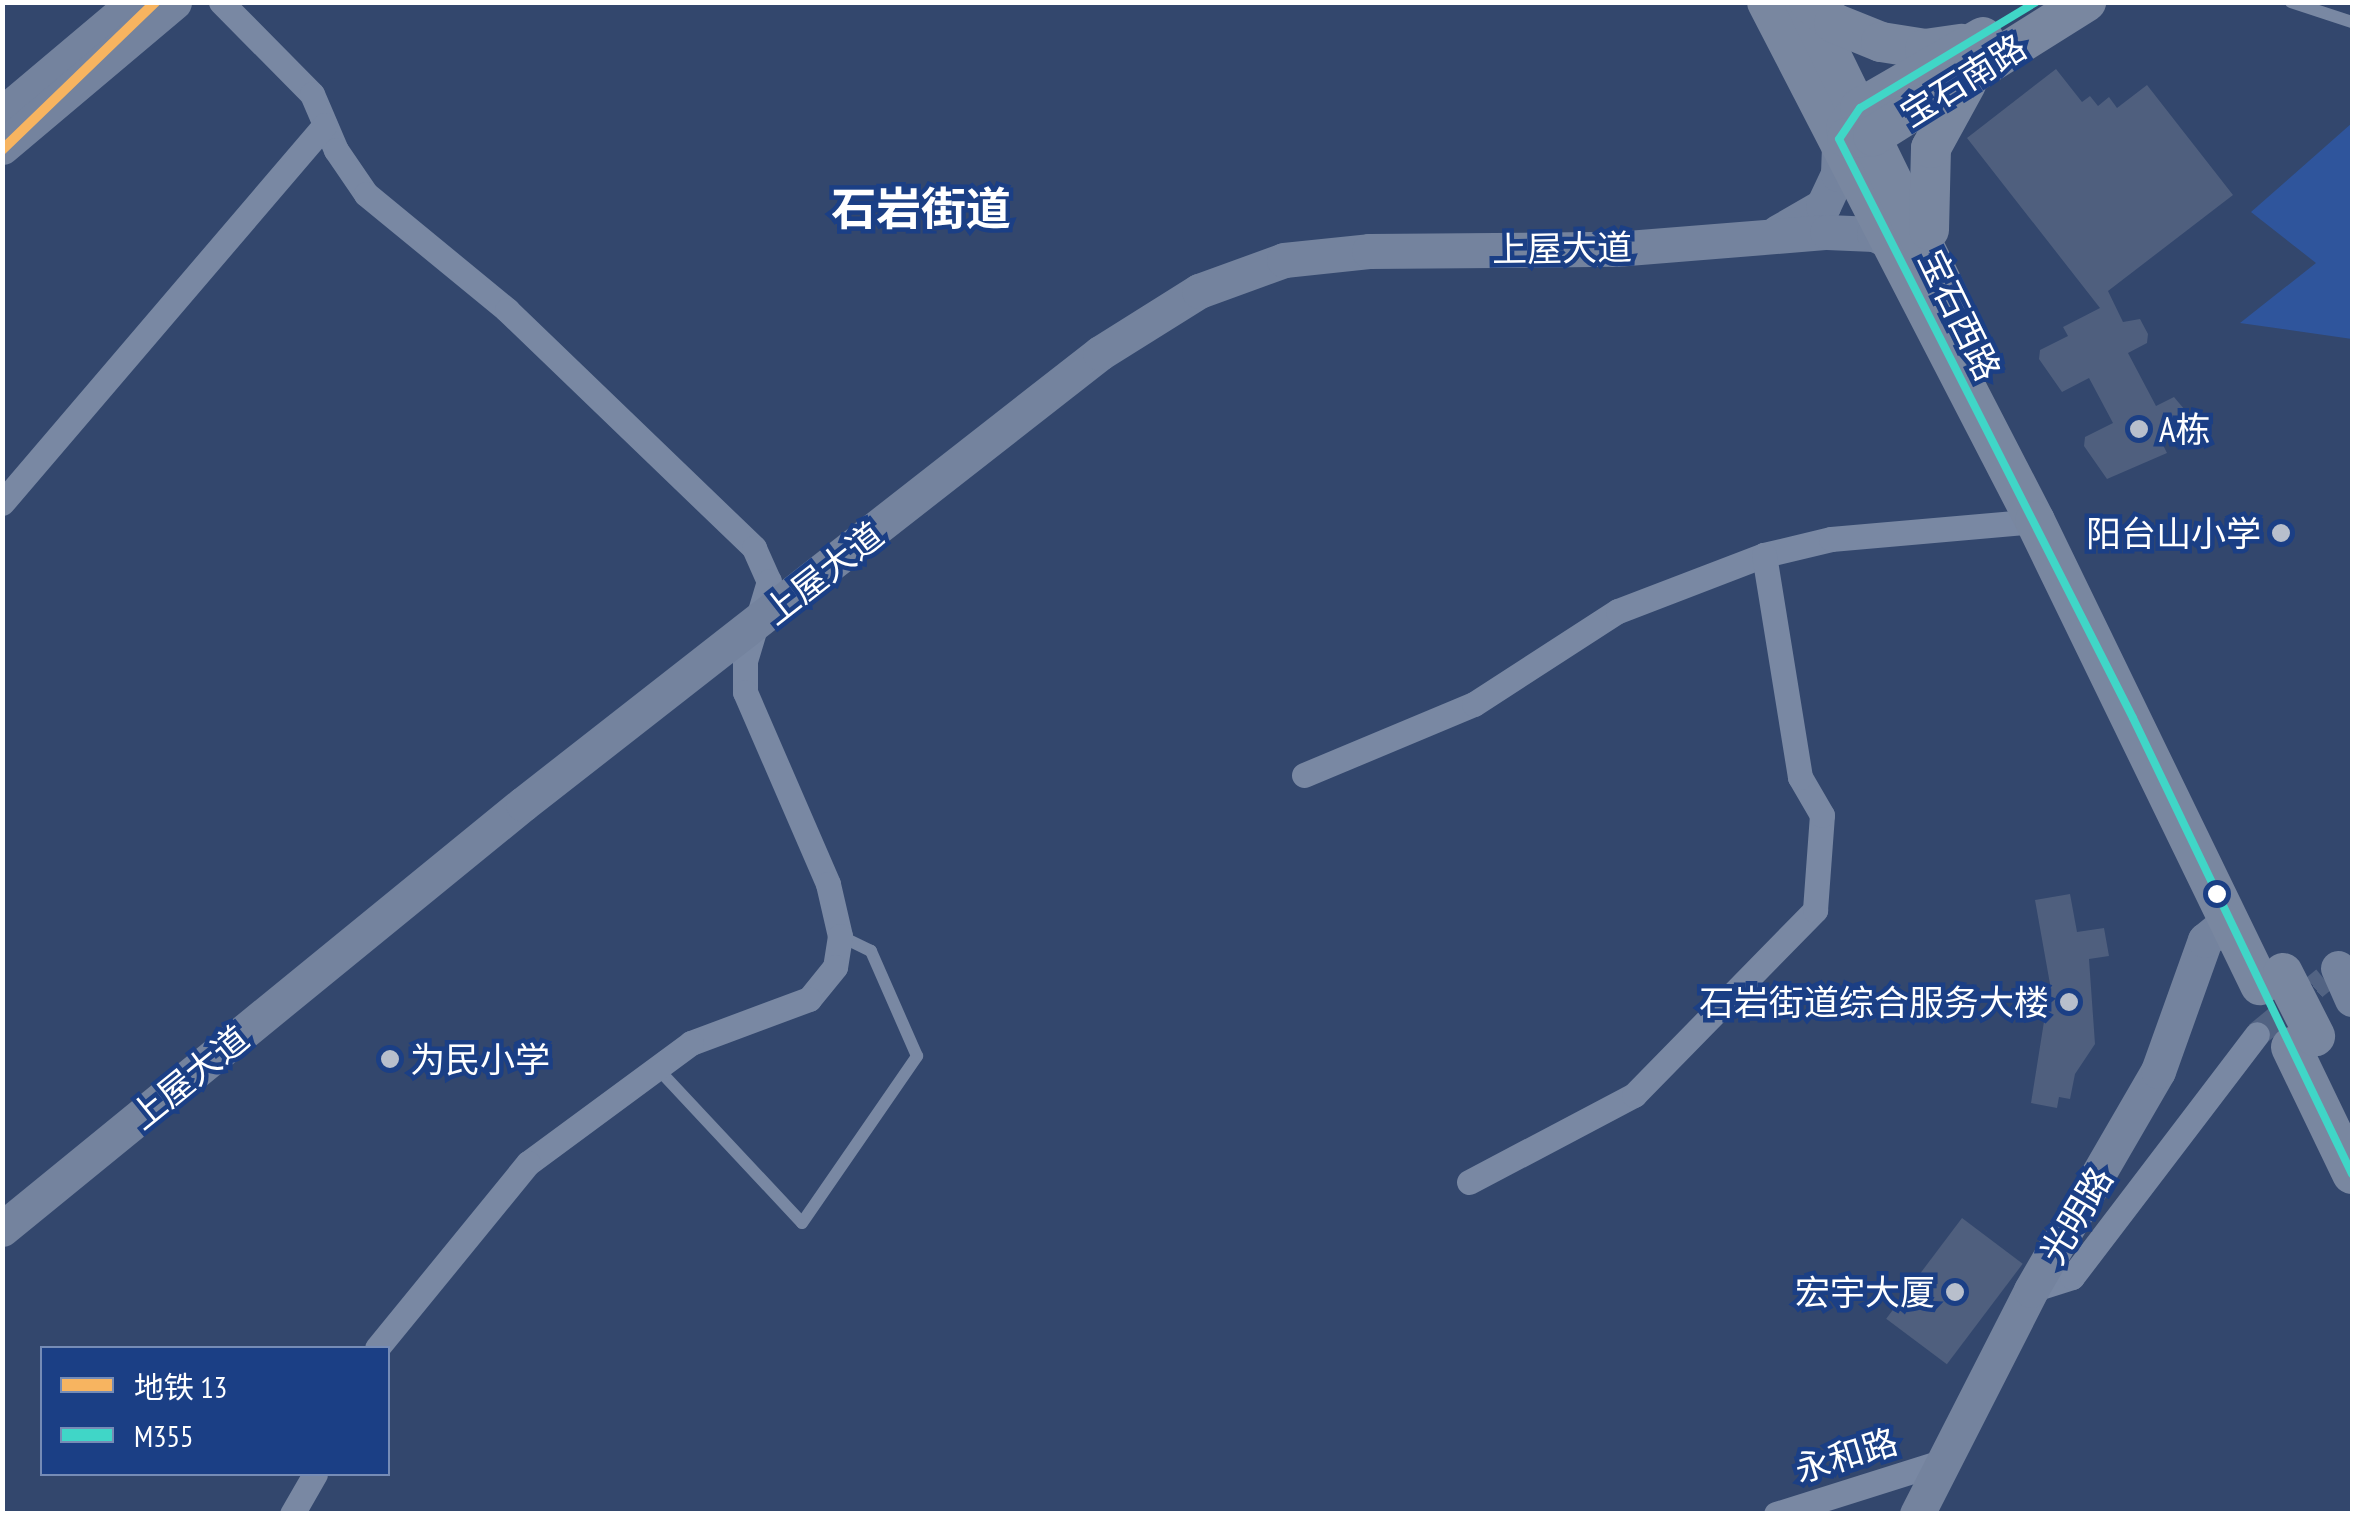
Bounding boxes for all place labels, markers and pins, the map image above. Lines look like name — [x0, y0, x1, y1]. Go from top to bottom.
place label: A栋 — [2159, 408, 2211, 450]
marker: A栋 — [2128, 418, 2150, 440]
place label: 阳台山小学 — [2086, 512, 2261, 554]
marker: 阳台山小学 — [2270, 522, 2292, 544]
unlabelled marker — [2207, 884, 2227, 904]
place label: 石岩街道综合服务大楼 — [1699, 981, 2049, 1023]
marker: 石岩街道综合服务大楼 — [2058, 991, 2080, 1013]
place label: 为民小学 — [410, 1038, 550, 1080]
marker: 为民小学 — [379, 1048, 401, 1070]
place label: 宏宇大厦 — [1795, 1271, 1935, 1313]
marker: 宏宇大厦 — [1944, 1281, 1966, 1303]

